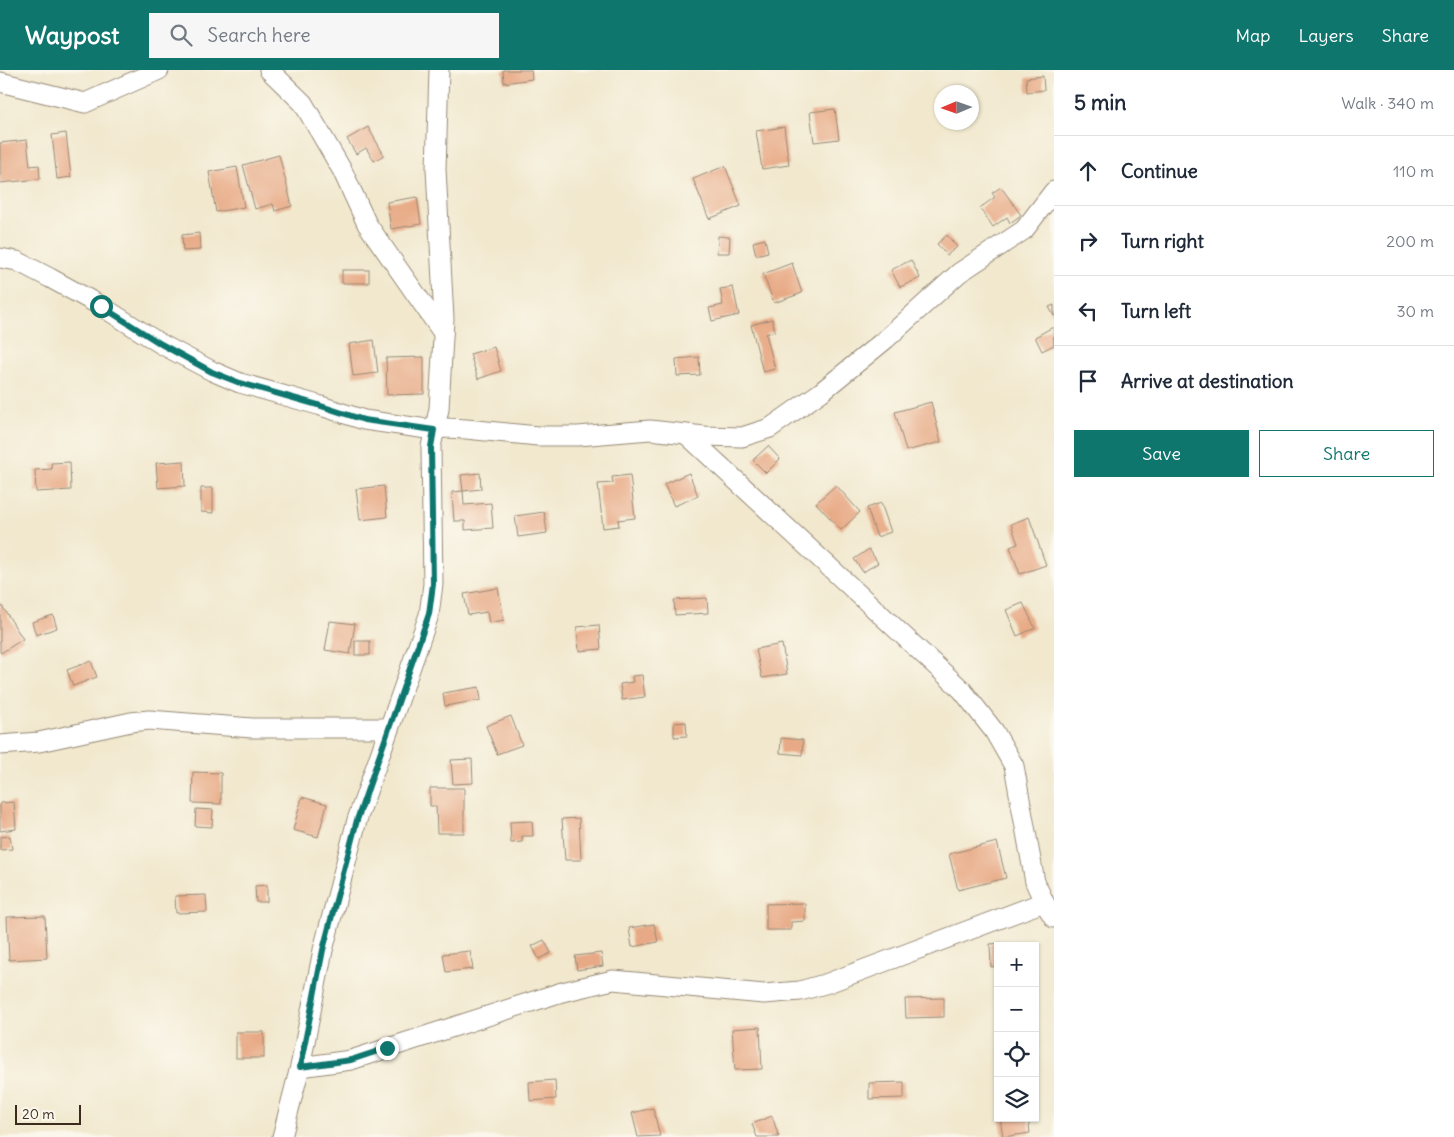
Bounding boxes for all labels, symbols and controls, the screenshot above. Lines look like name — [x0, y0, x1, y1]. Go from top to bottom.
search box — [149, 13, 499, 58]
text: Waypost — [25, 20, 119, 50]
icon: search — [167, 21, 195, 49]
text: Search here — [207, 23, 310, 47]
text: Map — [1235, 24, 1270, 47]
text: Layers — [1298, 24, 1354, 47]
text: Share — [1382, 24, 1429, 47]
north arrow — [934, 85, 979, 130]
text: 5 min — [1074, 89, 1126, 116]
text: Walk · 340 m — [1341, 93, 1434, 113]
icon: ahead — [1074, 157, 1102, 185]
text: Continue — [1121, 159, 1198, 183]
text: 110 m — [1393, 161, 1434, 181]
icon: right — [1074, 227, 1102, 255]
text: Turn right — [1121, 229, 1204, 253]
text: 200 m — [1386, 231, 1434, 251]
route start — [90, 295, 113, 318]
icon: left — [1074, 297, 1102, 325]
text: Turn left — [1121, 299, 1191, 323]
text: 30 m — [1397, 301, 1434, 321]
icon: arrive — [1074, 367, 1102, 395]
text: Arrive at destination — [1121, 369, 1294, 393]
button: Save — [1074, 430, 1249, 477]
button: Share — [1259, 430, 1434, 477]
map controls — [994, 942, 1039, 1122]
button: + — [994, 942, 1039, 987]
button: − — [994, 987, 1039, 1032]
button: locate — [994, 1032, 1039, 1077]
route end — [376, 1037, 399, 1060]
button: layers — [994, 1077, 1039, 1122]
scale bar — [15, 1102, 81, 1125]
text: 20 m — [22, 1105, 55, 1123]

